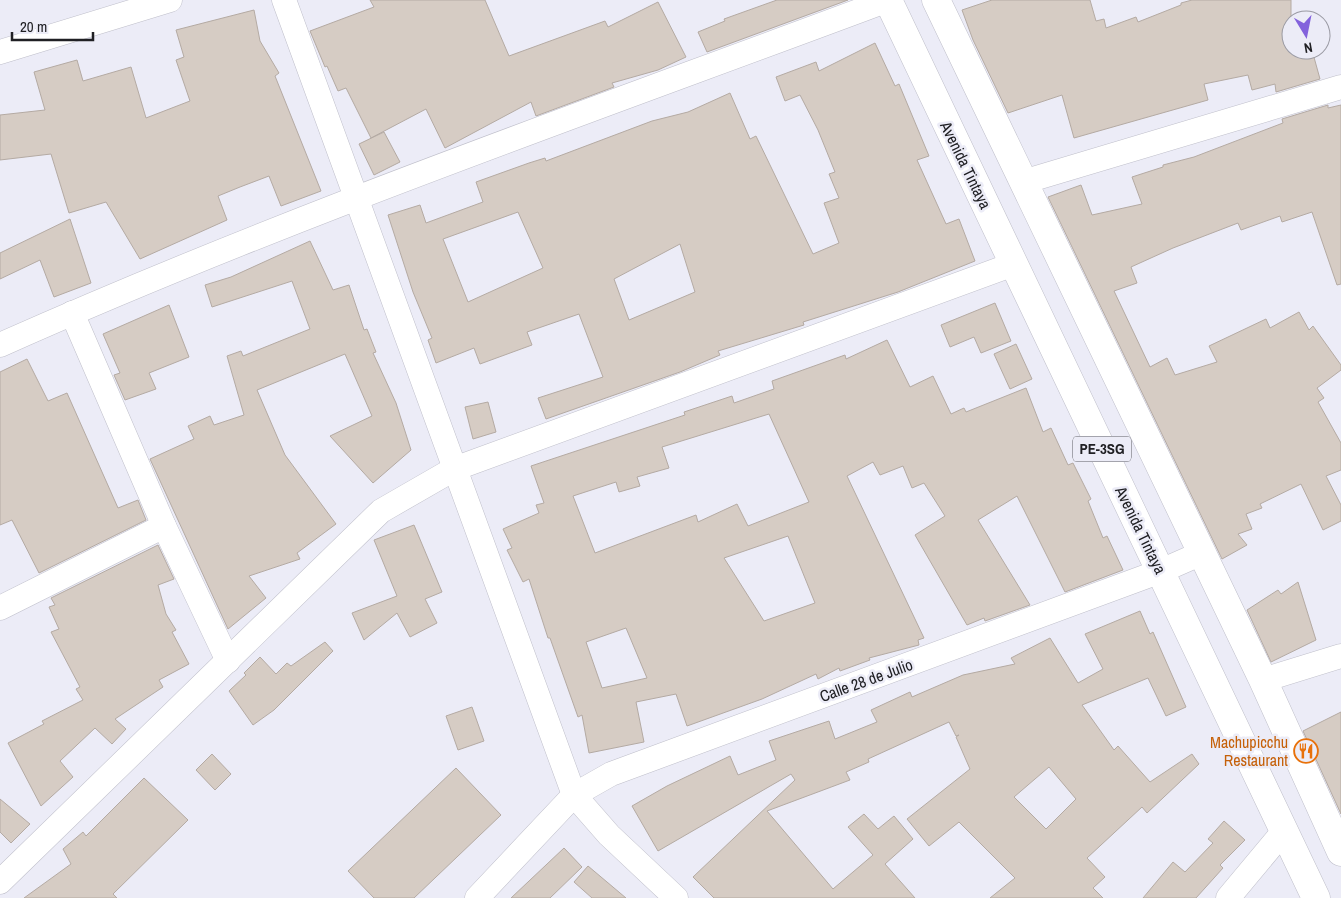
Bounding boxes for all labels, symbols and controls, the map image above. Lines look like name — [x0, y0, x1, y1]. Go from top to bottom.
scale bar — [12, 10, 94, 42]
north arrow — [1281, 10, 1331, 60]
text: 20 m — [20, 16, 47, 37]
text: N — [1303, 38, 1314, 57]
street label: Avenida Tintaya — [935, 117, 997, 213]
road number: PE-3SG — [1073, 436, 1131, 462]
street label: Avenida Tintaya — [1110, 482, 1172, 578]
street label: Calle 28 de Julio — [816, 653, 916, 707]
place label: Machupicchu Restaurant — [1210, 731, 1288, 771]
restaurant icon: Machupicchu Restaurant — [1293, 738, 1319, 764]

